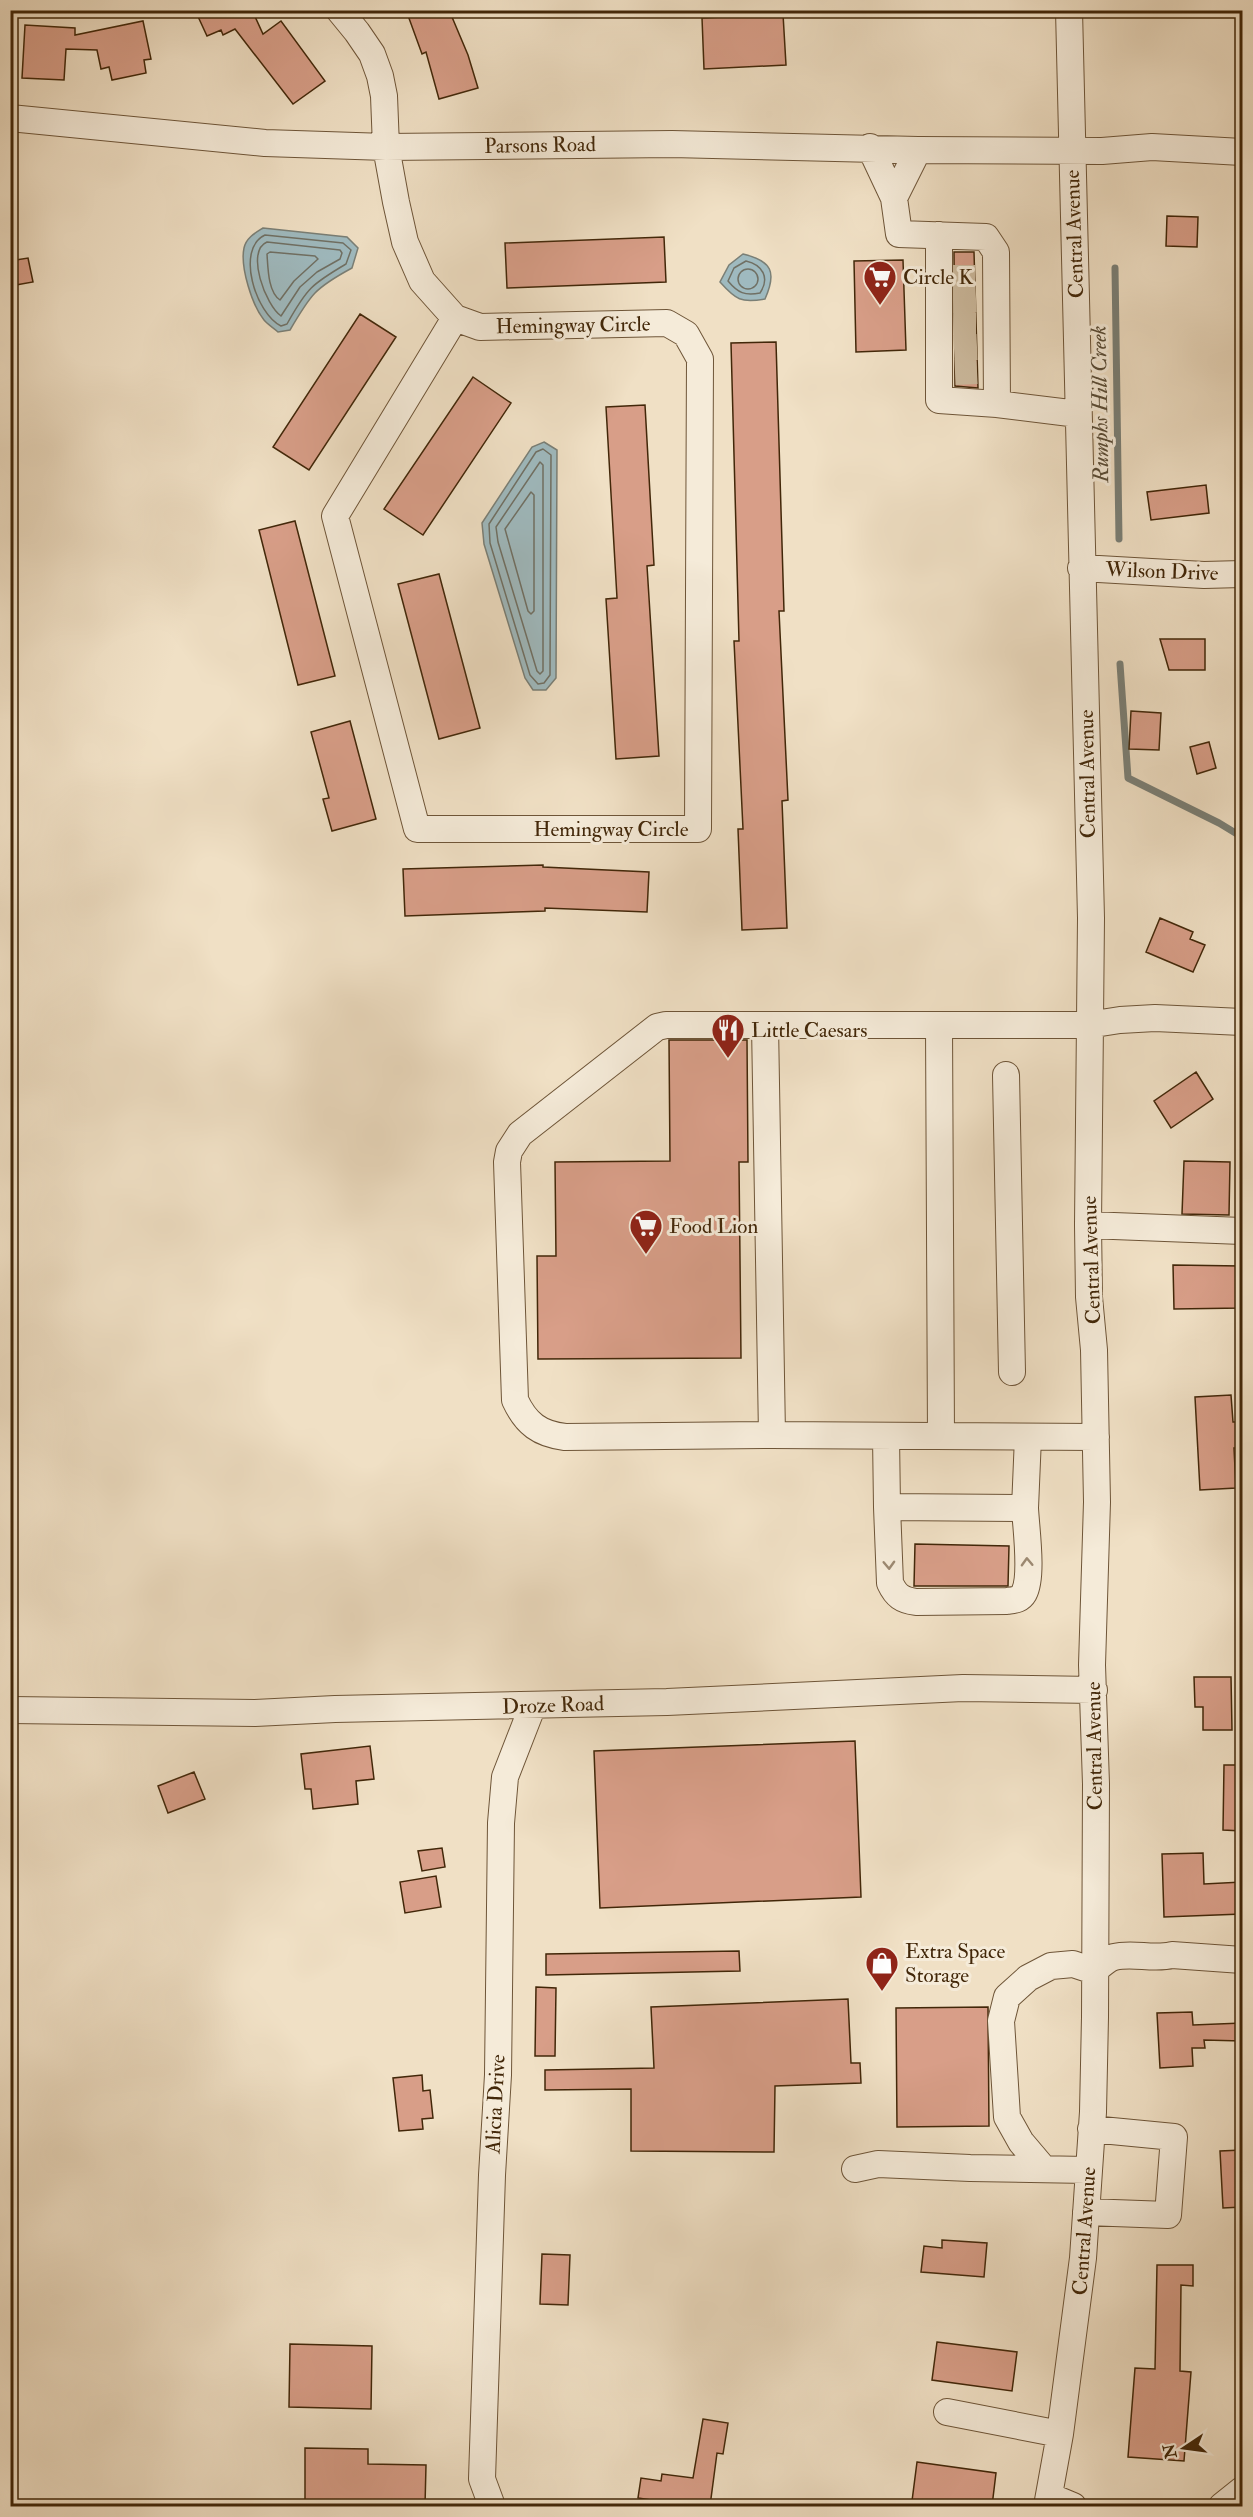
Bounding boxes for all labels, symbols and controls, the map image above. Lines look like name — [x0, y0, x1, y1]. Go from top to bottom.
street label: Parsons Road — [484, 131, 597, 160]
street label: Central Avenue — [1059, 169, 1090, 299]
supermarket icon: Circle K — [862, 259, 898, 306]
place label: Circle K — [903, 264, 974, 291]
street label: Hemingway Circle — [495, 311, 651, 340]
water label: Rumphs Hill Creek — [1085, 325, 1115, 484]
street label: Wilson Drive — [1104, 556, 1219, 587]
street label: Central Avenue — [1073, 709, 1102, 839]
street label: Hemingway Circle — [534, 816, 689, 843]
restaurant icon: Little Caesars — [710, 1012, 746, 1059]
place label: Little Caesars — [751, 1017, 867, 1044]
street label: Central Avenue — [1076, 1195, 1107, 1325]
supermarket icon: Food Lion — [628, 1208, 664, 1255]
place label: Food Lion — [669, 1213, 758, 1240]
one-way arrow — [1021, 1558, 1033, 1567]
one-way arrow — [883, 1561, 896, 1570]
street label: Central Avenue — [1080, 1681, 1109, 1811]
street label: Droze Road — [501, 1690, 605, 1721]
place label: Extra Space Storage — [905, 1938, 1006, 1989]
shop icon: Extra Space Storage — [864, 1945, 900, 1992]
street label: Alicia Drive — [479, 2053, 512, 2155]
street label: Central Avenue — [1067, 2166, 1102, 2296]
north arrow — [1154, 2418, 1214, 2478]
text: N — [1159, 2441, 1182, 2461]

